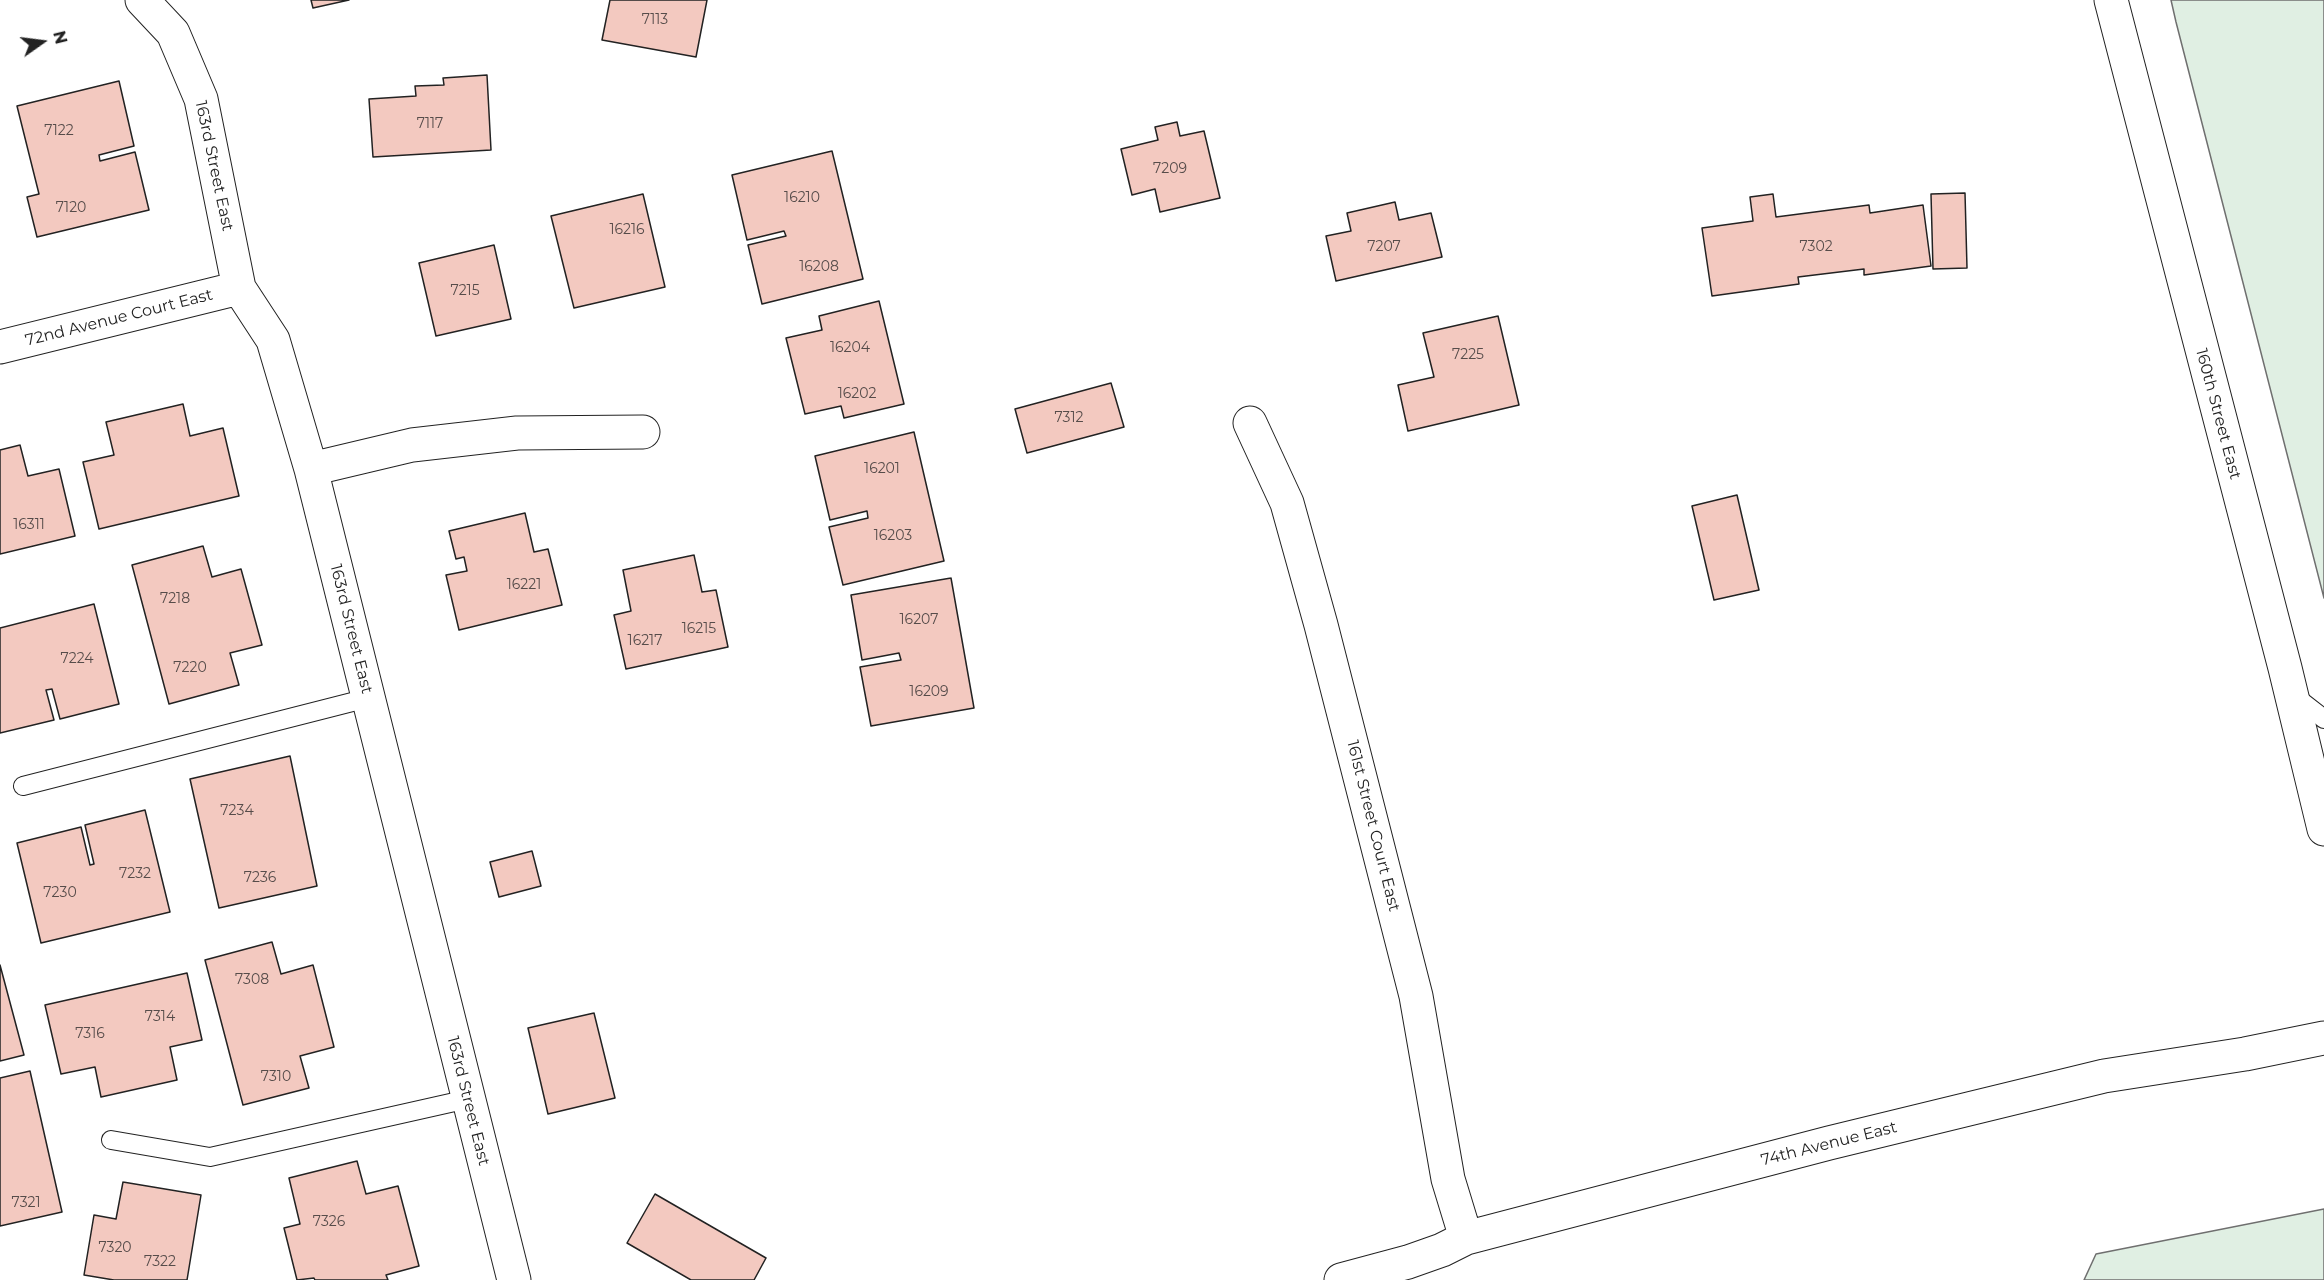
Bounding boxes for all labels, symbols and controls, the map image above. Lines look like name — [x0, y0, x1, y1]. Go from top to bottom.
north arrow — [12, 12, 72, 72]
house number: 7113 — [642, 12, 668, 28]
text: N — [49, 29, 71, 46]
street label: 163rd Street East — [191, 99, 237, 233]
house number: 7117 — [417, 116, 443, 132]
house number: 7122 — [44, 123, 74, 139]
house number: 7209 — [1153, 161, 1187, 177]
house number: 16210 — [784, 190, 820, 206]
house number: 7120 — [56, 200, 86, 216]
house number: 16216 — [609, 222, 645, 238]
house number: 7207 — [1367, 239, 1401, 255]
house number: 7302 — [1799, 239, 1833, 255]
house number: 16208 — [799, 259, 839, 275]
house number: 7215 — [450, 283, 480, 299]
street label: 72nd Avenue Court East — [23, 285, 215, 351]
house number: 16204 — [830, 340, 870, 356]
street label: 160th Street East — [2191, 346, 2245, 482]
house number: 7225 — [1452, 347, 1484, 363]
house number: 16202 — [838, 386, 876, 402]
house number: 7312 — [1054, 410, 1084, 426]
house number: 16201 — [864, 461, 900, 477]
house number: 16311 — [13, 517, 45, 533]
house number: 16203 — [874, 528, 912, 544]
street label: 163rd Street East — [326, 562, 376, 696]
house number: 16221 — [507, 577, 541, 593]
house number: 7218 — [160, 591, 190, 607]
house number: 16207 — [900, 612, 938, 628]
house number: 16215 — [682, 621, 716, 637]
house number: 16217 — [628, 633, 662, 649]
house number: 7224 — [60, 651, 94, 667]
house number: 7220 — [173, 660, 207, 676]
house number: 16209 — [909, 684, 949, 700]
street label: 161st Street Court East — [1342, 738, 1404, 914]
house number: 7234 — [220, 803, 254, 819]
house number: 7232 — [119, 866, 151, 882]
house number: 7236 — [244, 870, 276, 886]
house number: 7230 — [43, 885, 77, 901]
house number: 7308 — [235, 972, 269, 988]
house number: 7314 — [145, 1009, 175, 1025]
house number: 7316 — [75, 1026, 105, 1042]
street label: 163rd Street East — [443, 1034, 493, 1168]
house number: 7310 — [261, 1069, 291, 1085]
street label: 74th Avenue East — [1759, 1118, 1899, 1170]
house number: 7321 — [12, 1195, 40, 1211]
house number: 7326 — [313, 1214, 345, 1230]
house number: 7320 — [98, 1240, 132, 1256]
house number: 7322 — [144, 1254, 176, 1270]

